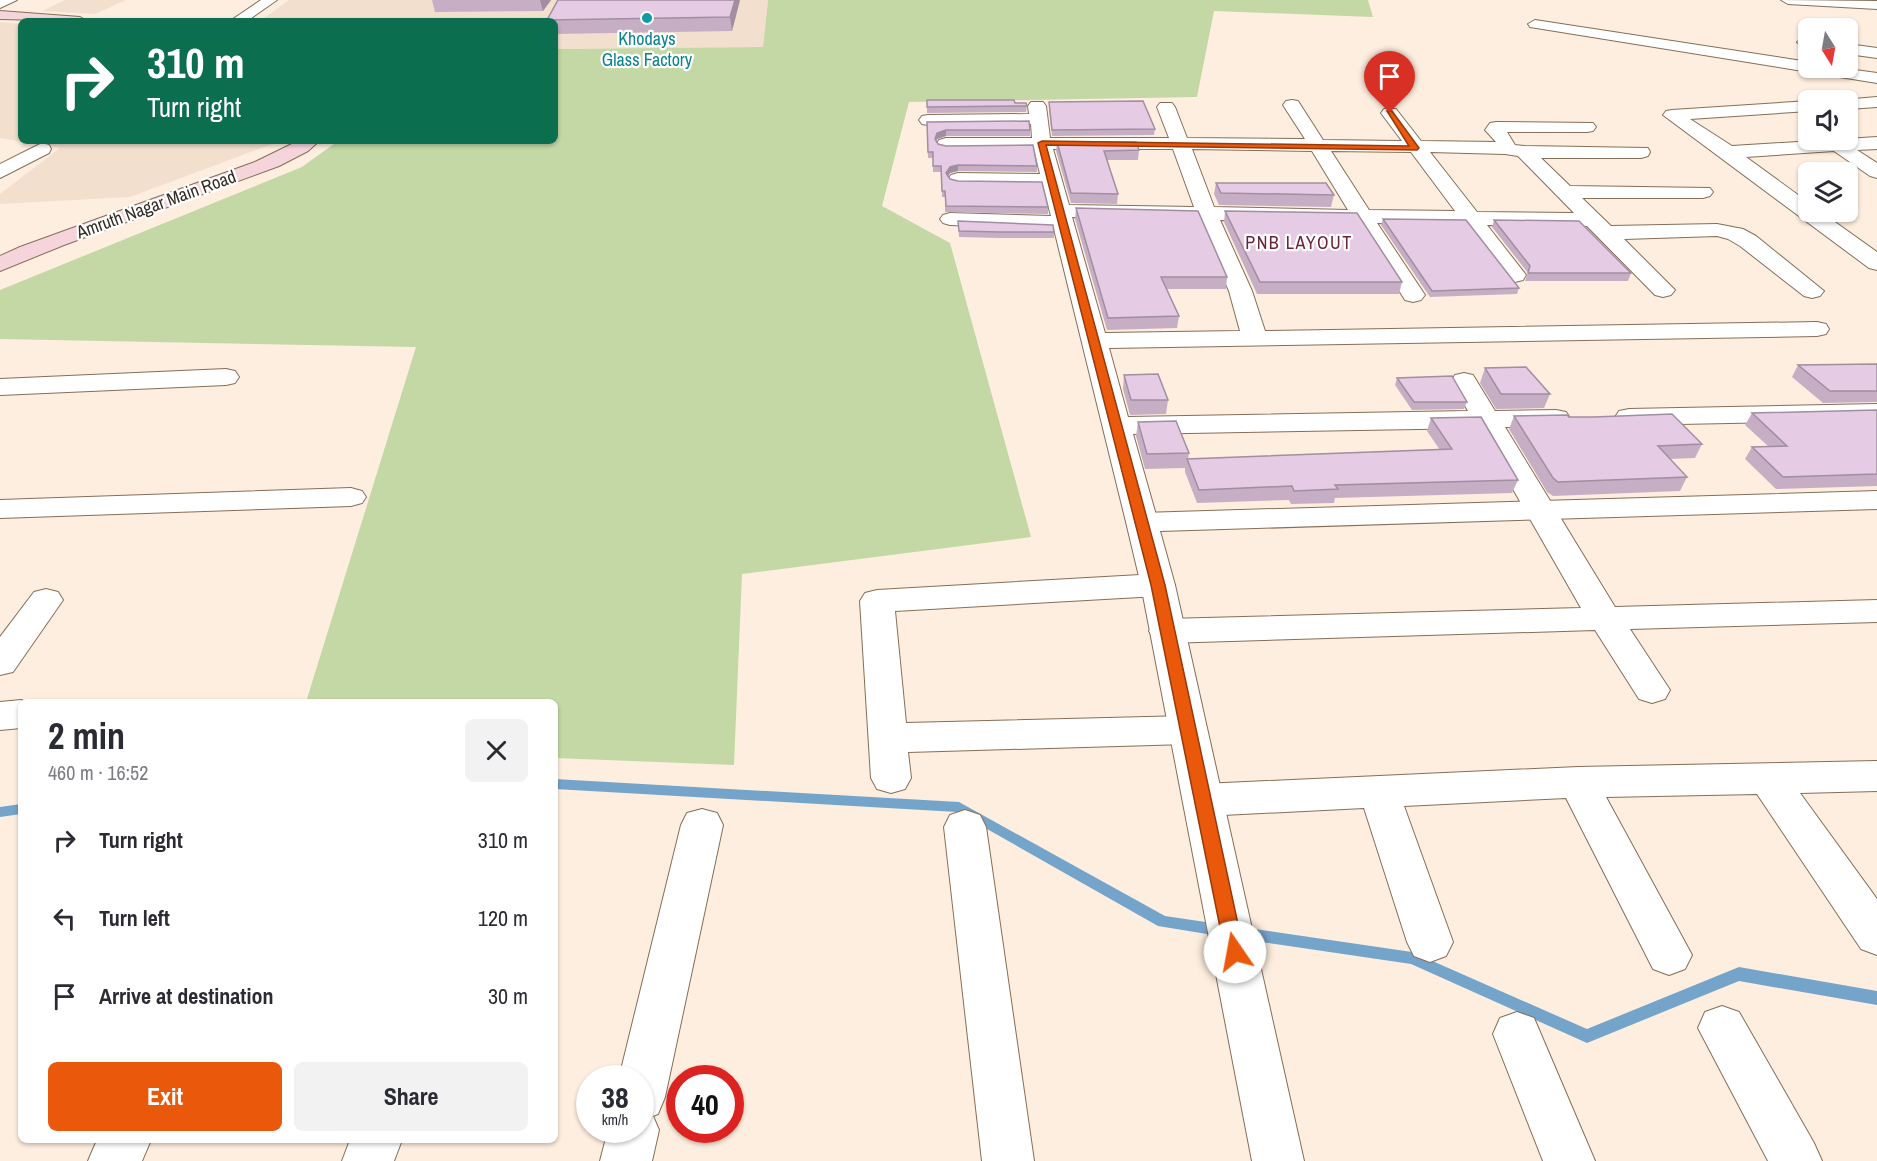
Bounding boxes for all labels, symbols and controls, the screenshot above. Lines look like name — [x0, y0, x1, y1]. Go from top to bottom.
marker: Khodays Glass Factory — [640, 11, 654, 25]
north arrow — [1798, 18, 1858, 78]
map controls — [1798, 18, 1858, 222]
place label: Khodays Glass Factory — [602, 26, 693, 72]
text: 310 m — [147, 35, 245, 91]
icon: right — [48, 42, 126, 120]
pin — [1364, 51, 1415, 113]
icon: arrive — [1373, 60, 1406, 93]
text: Turn right — [147, 89, 241, 125]
button: sound — [1798, 90, 1858, 150]
button: layers — [1798, 162, 1858, 222]
street label: Amruth Nagar Main Road — [72, 163, 239, 245]
district label: PNB LAYOUT — [1245, 230, 1353, 255]
text: 2 min — [48, 712, 125, 760]
button: close — [465, 719, 528, 782]
text: 460 m · 16:52 — [48, 759, 148, 786]
icon: right — [48, 824, 81, 857]
text: Turn right — [99, 825, 183, 855]
text: 310 m — [478, 825, 528, 855]
icon: left — [48, 902, 81, 935]
text: Turn left — [99, 903, 170, 933]
text: 120 m — [478, 903, 528, 933]
position arrow — [1203, 920, 1267, 984]
icon: arrive — [48, 980, 81, 1013]
text: Arrive at destination — [99, 981, 273, 1011]
text: 30 m — [488, 981, 528, 1011]
button: Exit — [48, 1062, 282, 1131]
button: Share — [294, 1062, 528, 1131]
speed limit sign: 40 — [666, 1065, 744, 1143]
text: 38 — [601, 1077, 629, 1117]
text: km/h — [602, 1109, 628, 1130]

